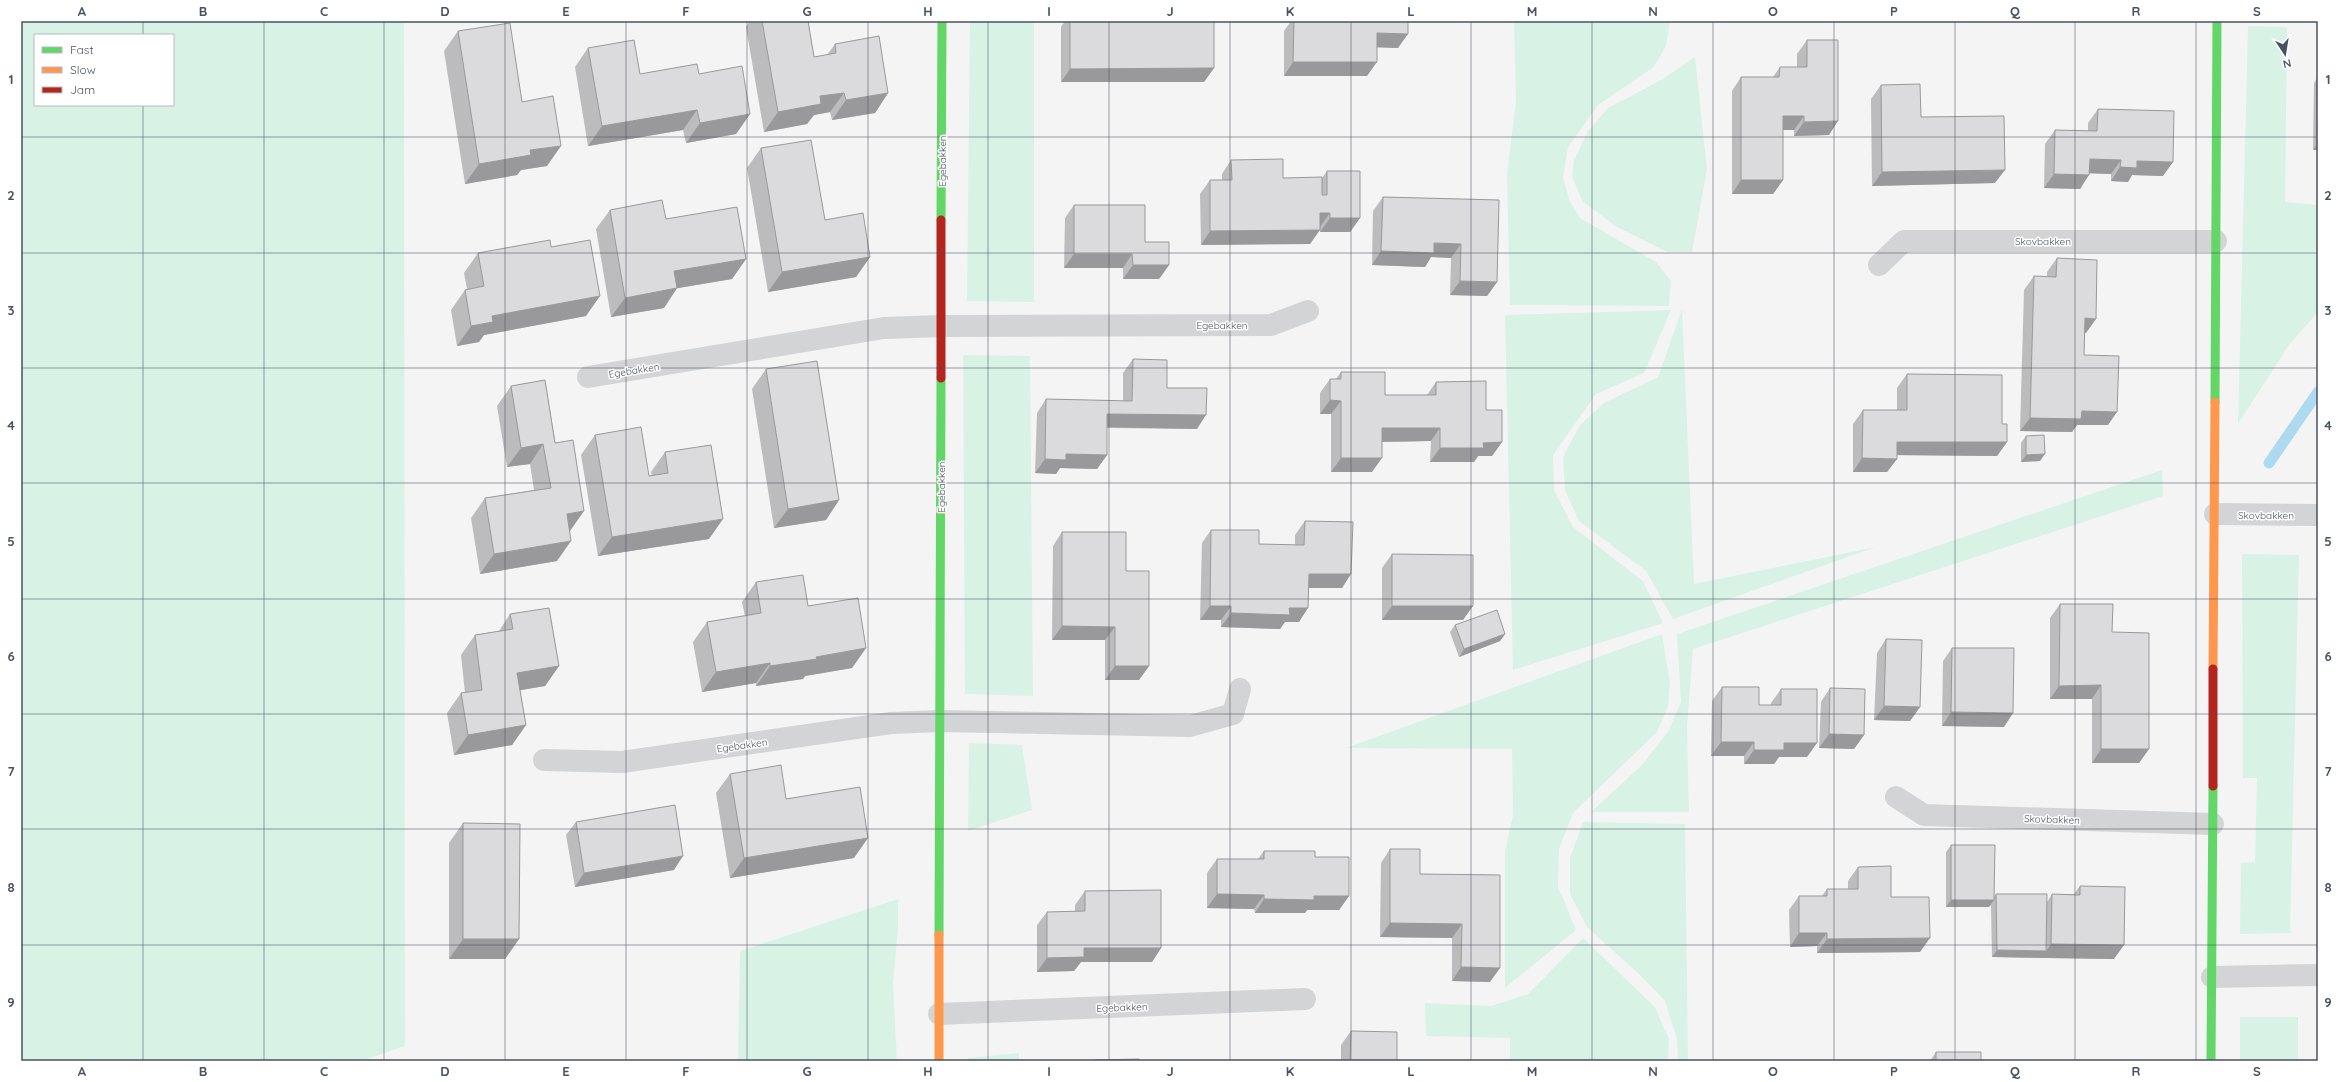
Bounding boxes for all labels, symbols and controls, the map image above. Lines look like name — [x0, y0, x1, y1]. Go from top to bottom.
text: A — [78, 3, 87, 19]
text: B — [199, 3, 207, 19]
text: C — [320, 3, 328, 19]
text: D — [440, 3, 450, 19]
text: E — [562, 3, 570, 19]
text: F — [682, 3, 690, 19]
text: G — [802, 3, 812, 19]
text: H — [923, 3, 933, 19]
text: I — [1047, 3, 1051, 19]
text: J — [1166, 3, 1174, 19]
text: K — [1286, 3, 1295, 19]
text: L — [1407, 3, 1415, 19]
text: M — [1527, 3, 1537, 19]
text: N — [1648, 3, 1658, 19]
text: O — [1768, 3, 1778, 19]
text: P — [1890, 3, 1898, 19]
text: Q — [2010, 3, 2021, 19]
text: R — [2132, 3, 2141, 19]
text: S — [2253, 3, 2261, 19]
legend — [34, 34, 174, 106]
north arrow — [2265, 34, 2305, 74]
text: Fast — [70, 42, 94, 57]
text: N — [2282, 56, 2292, 71]
text: Slow — [70, 62, 96, 77]
text: 1 — [8, 71, 14, 87]
text: 1 — [2325, 71, 2331, 87]
text: Jam — [70, 82, 95, 97]
street label: Egebakken — [936, 135, 949, 187]
text: 2 — [7, 187, 15, 203]
text: 2 — [2324, 187, 2332, 203]
street label: Skovbakken — [2015, 235, 2071, 248]
text: 3 — [8, 302, 15, 318]
text: 3 — [2325, 302, 2332, 318]
street label: Egebakken — [1196, 319, 1248, 332]
street label: Egebakken — [608, 360, 660, 381]
text: 4 — [7, 417, 15, 433]
text: 4 — [2324, 417, 2332, 433]
street label: Egebakken — [935, 461, 948, 513]
street label: Skovbakken — [2238, 509, 2294, 522]
text: 5 — [7, 533, 15, 549]
text: 5 — [2324, 533, 2332, 549]
text: 6 — [7, 648, 15, 664]
text: 6 — [2324, 648, 2332, 664]
street label: Egebakken — [716, 735, 768, 755]
text: 7 — [7, 763, 15, 779]
text: 7 — [2324, 763, 2332, 779]
street label: Skovbakken — [2024, 812, 2080, 827]
text: 8 — [7, 879, 15, 895]
text: 8 — [2324, 879, 2332, 895]
text: 9 — [7, 994, 15, 1010]
text: 9 — [2324, 994, 2332, 1010]
street label: Egebakken — [1096, 1000, 1148, 1015]
text: A — [78, 1063, 87, 1079]
text: B — [199, 1063, 207, 1079]
text: C — [320, 1063, 328, 1079]
text: D — [440, 1063, 450, 1079]
text: E — [562, 1063, 570, 1079]
text: F — [682, 1063, 690, 1079]
text: G — [802, 1063, 812, 1079]
text: H — [923, 1063, 933, 1079]
text: I — [1047, 1063, 1051, 1079]
text: J — [1166, 1063, 1174, 1079]
text: K — [1286, 1063, 1295, 1079]
text: L — [1407, 1063, 1415, 1079]
text: M — [1527, 1063, 1537, 1079]
text: N — [1648, 1063, 1658, 1079]
text: O — [1768, 1063, 1778, 1079]
text: P — [1890, 1063, 1898, 1079]
text: Q — [2010, 1063, 2021, 1079]
text: R — [2132, 1063, 2141, 1079]
text: S — [2253, 1063, 2261, 1079]

